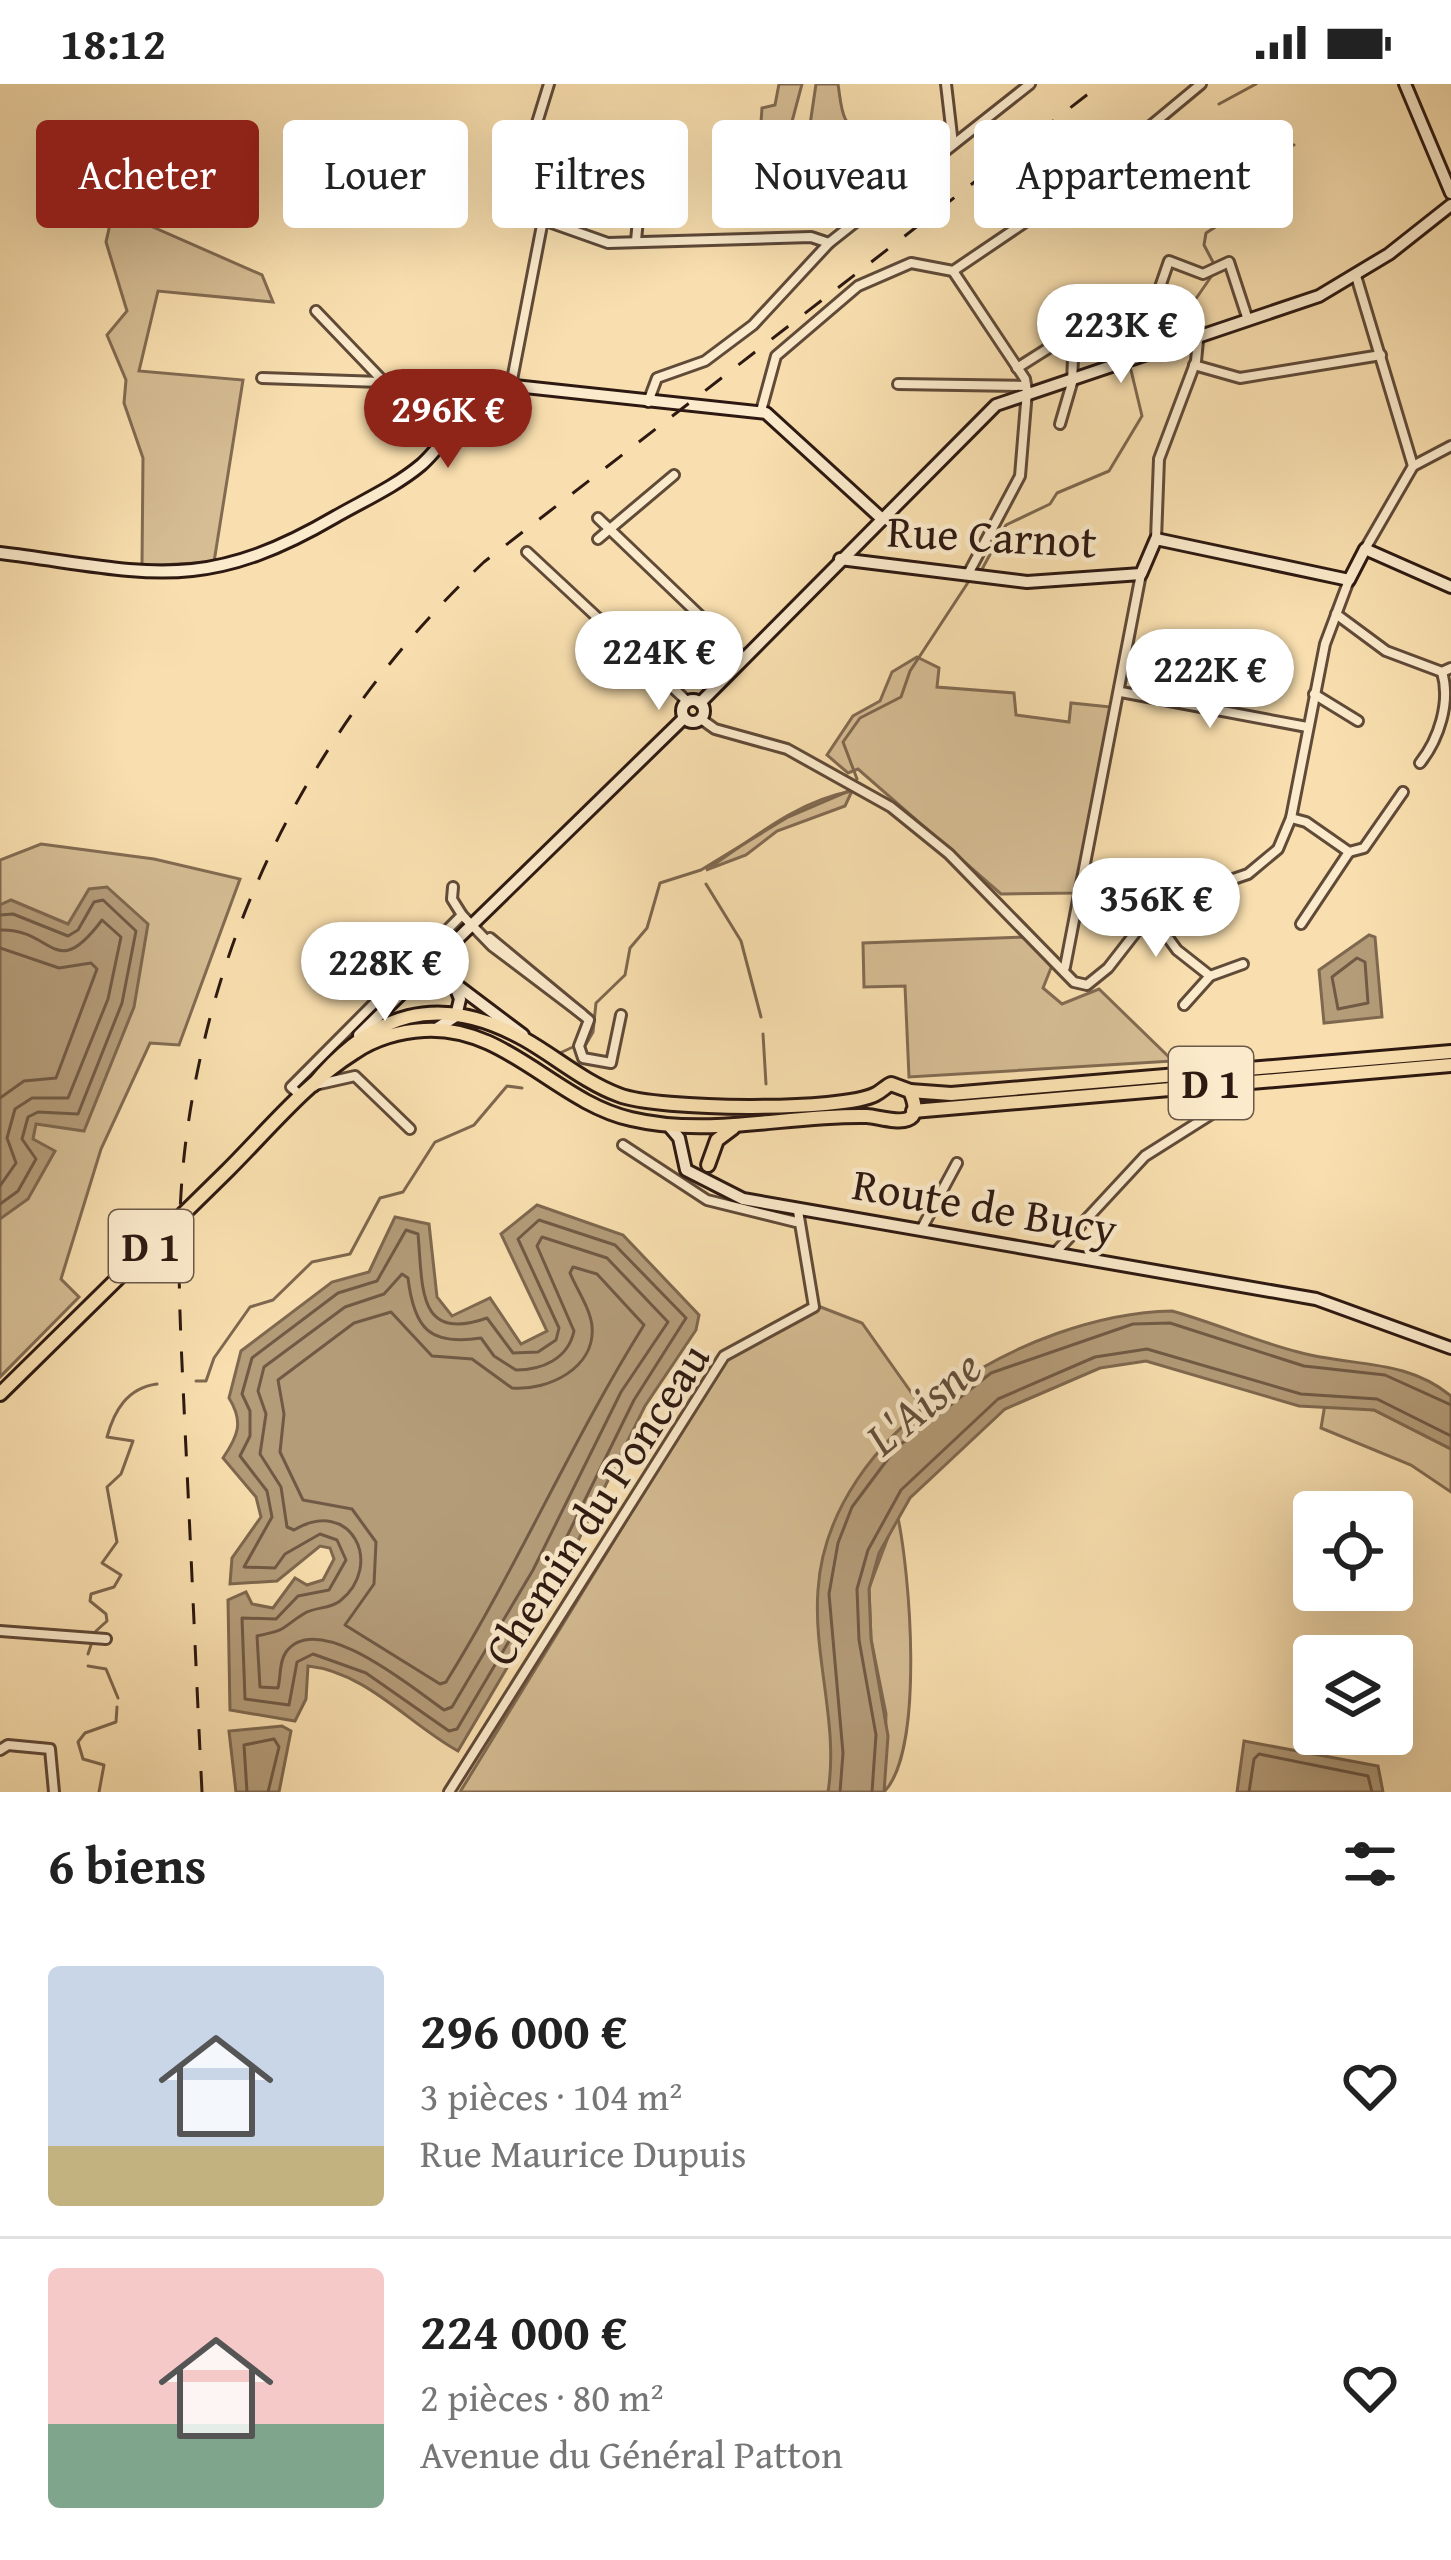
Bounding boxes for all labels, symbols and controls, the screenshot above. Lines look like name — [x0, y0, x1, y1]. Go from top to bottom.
text: 18:12 — [60, 10, 166, 75]
chip: Acheter — [36, 120, 259, 228]
chip: Louer — [283, 120, 468, 228]
chip: Filtres — [492, 120, 688, 228]
chip: Nouveau — [712, 120, 950, 228]
chip: Appartement — [974, 120, 1293, 228]
pin: 223K € — [1023, 284, 1219, 386]
text: 223K € — [1064, 294, 1178, 351]
pin: 296K € — [350, 369, 546, 471]
text: 296K € — [391, 379, 505, 436]
street label: Rue Carnot — [886, 498, 1099, 573]
pin: 224K € — [561, 611, 757, 713]
text: 224K € — [602, 621, 716, 678]
pin: 222K € — [1112, 629, 1308, 731]
text: 222K € — [1153, 639, 1267, 696]
pin: 356K € — [1058, 858, 1254, 960]
text: 356K € — [1099, 868, 1213, 925]
pin: 228K € — [287, 922, 483, 1024]
text: 228K € — [328, 932, 442, 989]
road number: D 1 — [1169, 1047, 1253, 1119]
street label: Route de Bucy — [848, 1150, 1123, 1261]
road number: D 1 — [109, 1210, 193, 1282]
street label: Chemin du Ponceau — [467, 1329, 725, 1678]
water label: L'Aisne — [848, 1332, 996, 1472]
map controls — [1293, 1491, 1413, 1755]
button: locate — [1293, 1491, 1413, 1611]
button: layers — [1293, 1635, 1413, 1755]
text: 6 biens — [48, 1827, 206, 1902]
icon: filters — [1337, 1831, 1403, 1897]
text: 296 000 € — [420, 1992, 627, 2067]
icon: home — [144, 2014, 288, 2158]
icon: heart — [1337, 2053, 1403, 2119]
text: 3 pièces · 104 m² — [420, 2067, 682, 2124]
text: Rue Maurice Dupuis — [420, 2124, 747, 2181]
text: 224 000 € — [420, 2293, 627, 2368]
icon: home — [144, 2316, 288, 2460]
icon: heart — [1337, 2355, 1403, 2421]
text: 2 pièces · 80 m² — [420, 2368, 664, 2425]
text: Avenue du Général Patton — [420, 2425, 843, 2482]

